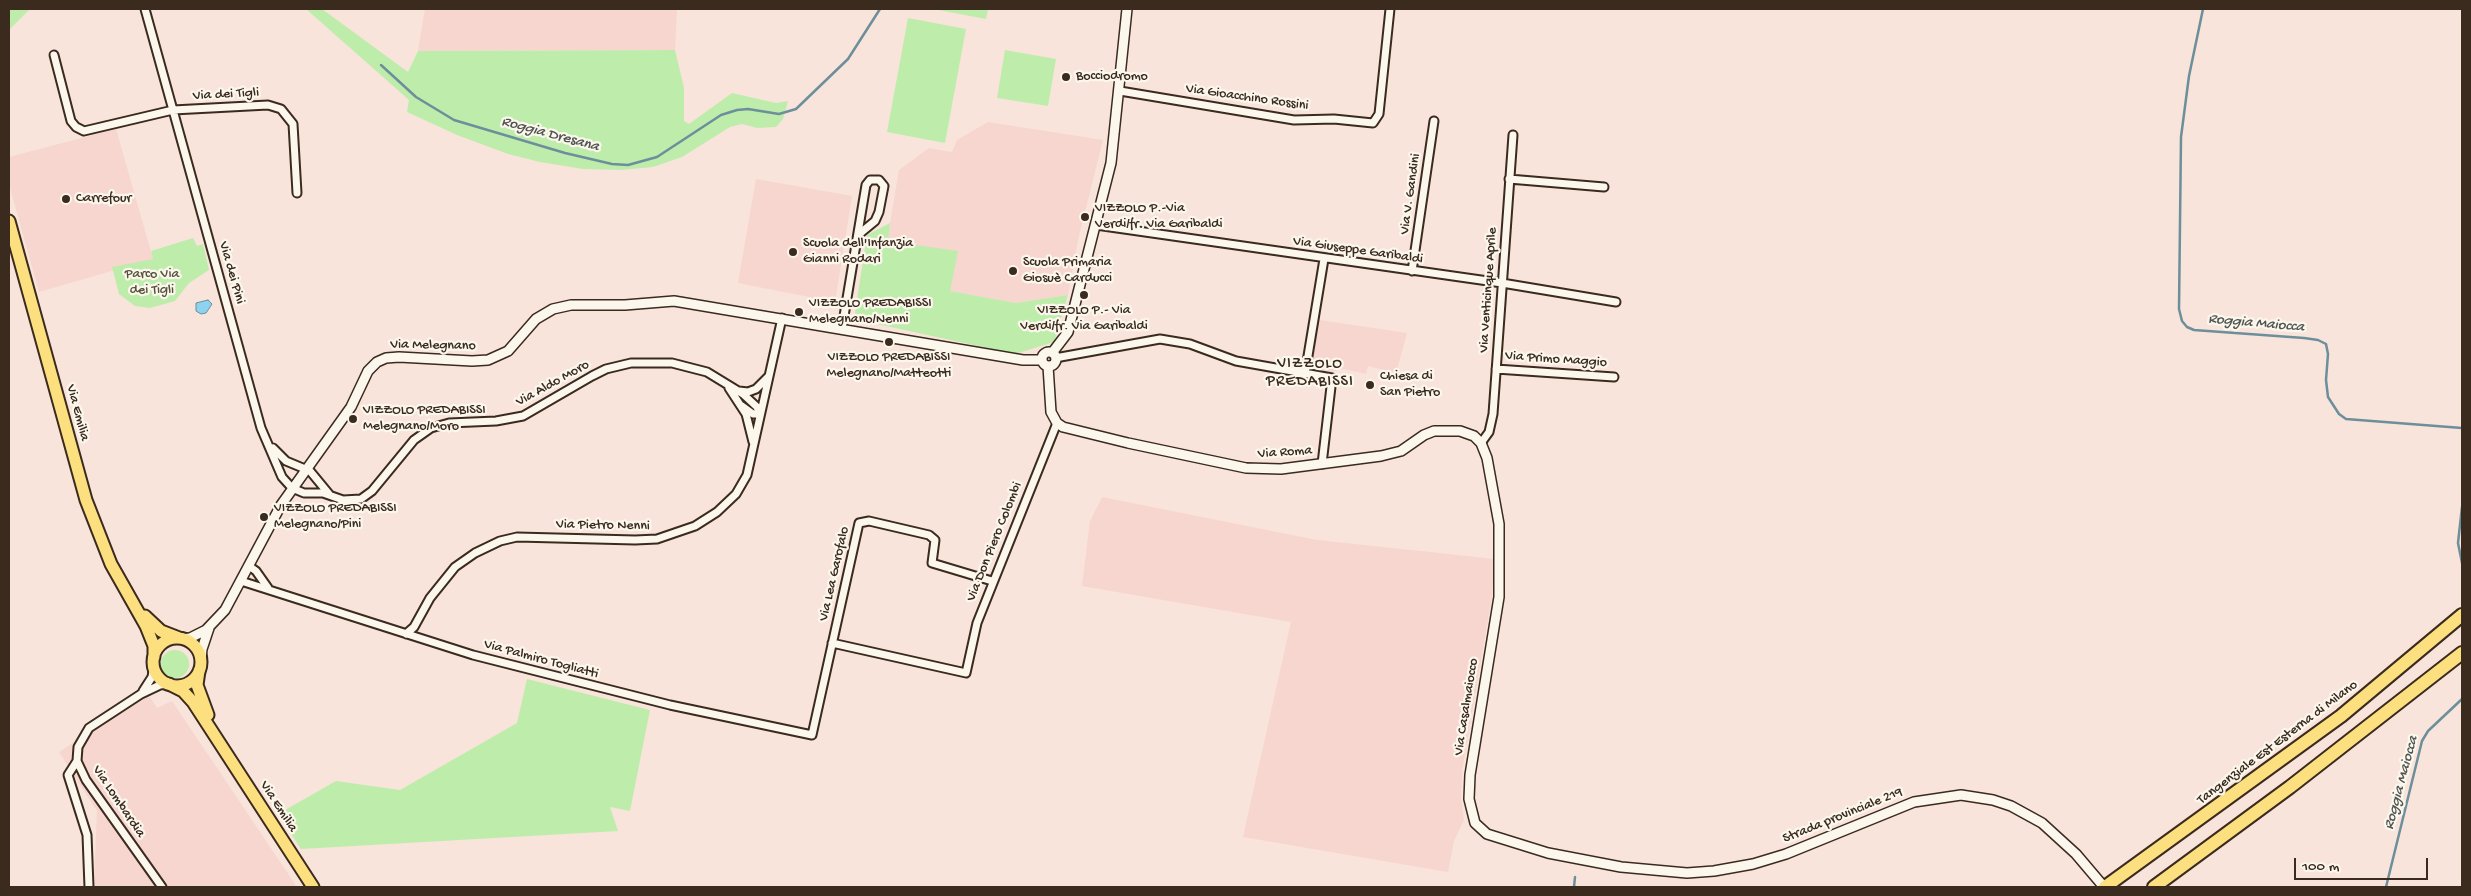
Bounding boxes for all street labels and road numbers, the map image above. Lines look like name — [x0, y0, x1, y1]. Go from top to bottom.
street label: Via Gioacchino Rossini — [1185, 81, 1309, 115]
street label: Via dei Tigli — [193, 85, 259, 105]
street label: Via V. Gandini — [1397, 152, 1425, 236]
street label: Via Venticinque Aprile — [1476, 227, 1502, 353]
street label: Via Giuseppe Garibaldi — [1292, 234, 1424, 268]
street label: Via dei Pini — [214, 240, 248, 306]
street label: Via Melegnano — [390, 337, 476, 355]
street label: Via Primo Maggio — [1505, 348, 1607, 372]
street label: Via Aldo Moro — [513, 357, 593, 411]
street label: Via Emilia — [61, 383, 93, 443]
street label: Via Roma — [1257, 443, 1313, 463]
street label: Via Don Piero Colombi — [963, 480, 1027, 604]
street label: Via Pietro Nenni — [556, 517, 650, 535]
street label: Via Lea Garofalo — [816, 525, 854, 623]
street label: Via Palmiro Togliatti — [482, 637, 600, 683]
street label: Via Casalmaiocco — [1451, 657, 1483, 757]
street label: Tangenziale Est Esterna di Milano — [2194, 677, 2362, 809]
street label: Via Lombardia — [88, 763, 148, 841]
street label: Via Emilia — [255, 778, 301, 836]
street label: Strada provinciale 219 — [1781, 784, 1905, 848]

